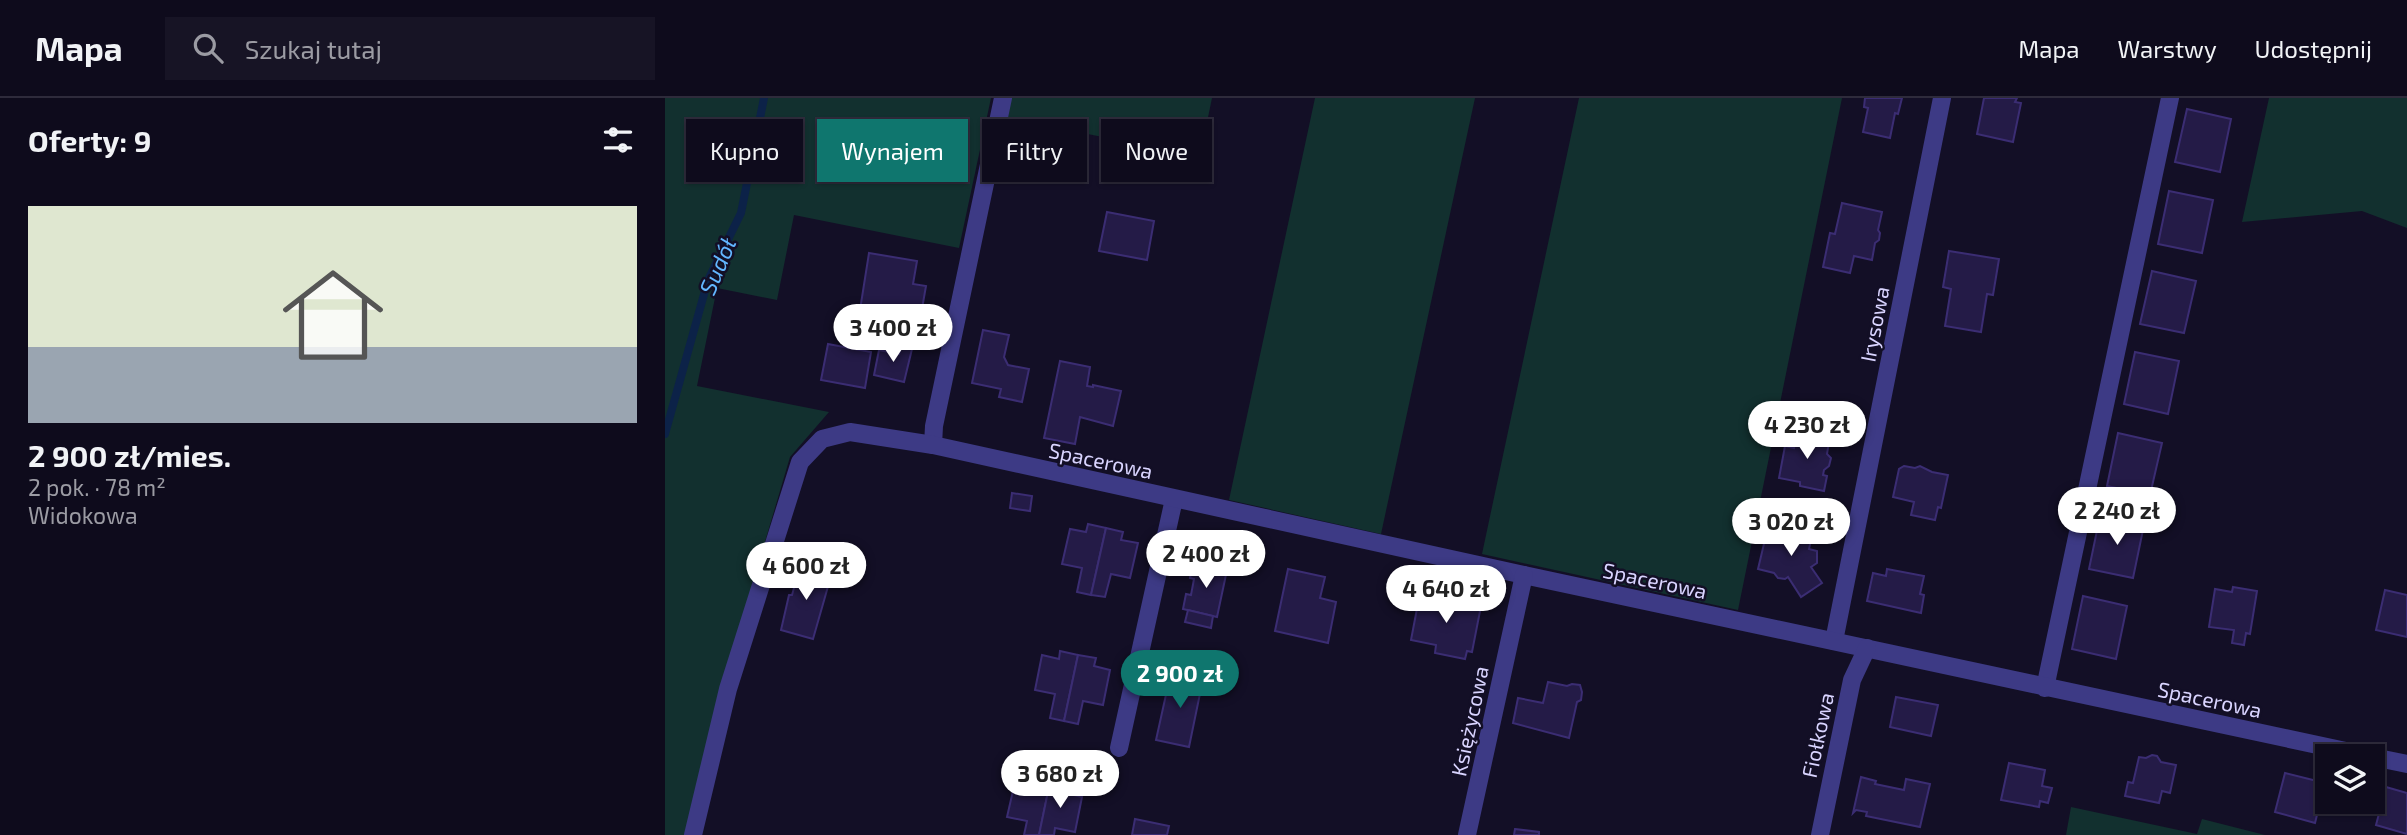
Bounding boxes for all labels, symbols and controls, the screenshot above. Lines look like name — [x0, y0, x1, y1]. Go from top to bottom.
search box — [165, 17, 655, 80]
text: Mapa — [35, 28, 123, 68]
icon: search — [189, 29, 227, 67]
text: Szukaj tutaj — [245, 33, 382, 64]
text: Mapa — [2018, 34, 2080, 63]
text: Warstwy — [2118, 34, 2217, 63]
text: Udostępnij — [2255, 34, 2372, 63]
chip: Kupno — [686, 119, 803, 182]
chip: Wynajem — [817, 119, 968, 182]
chip: Filtry — [982, 119, 1087, 182]
chip: Nowe — [1101, 119, 1212, 182]
icon: filters — [599, 121, 637, 159]
text: Oferty: 9 — [28, 122, 151, 158]
water label: Sudół — [693, 232, 742, 299]
icon: home — [270, 252, 396, 378]
street label: Irysowa — [1854, 284, 1894, 364]
pin: 3 400 zł — [821, 304, 965, 364]
text: 3 400 zł — [849, 313, 937, 341]
pin: 4 230 zł — [1735, 402, 1879, 461]
text: 4 230 zł — [1764, 410, 1850, 438]
text: 2 900 zł/mies. — [28, 437, 231, 473]
street label: Spacerowa — [1047, 437, 1155, 483]
text: 2 pok. · 78 m² — [28, 473, 166, 501]
pin: 2 240 zł — [2045, 488, 2189, 547]
text: 2 240 zł — [2074, 496, 2160, 524]
pin: 3 020 zł — [1719, 498, 1863, 558]
text: Widokowa — [28, 501, 138, 529]
text: 3 020 zł — [1748, 507, 1834, 535]
pin: 2 400 zł — [1134, 531, 1278, 590]
text: 2 400 zł — [1162, 539, 1250, 567]
pin: 4 600 zł — [734, 542, 878, 602]
text: 4 600 zł — [762, 551, 850, 579]
street label: Spacerowa — [1601, 557, 1709, 603]
pin: 4 640 zł — [1374, 566, 1518, 625]
text: 4 640 zł — [1402, 574, 1490, 602]
pin: 2 900 zł — [1108, 650, 1252, 710]
text: 2 900 zł — [1137, 659, 1223, 687]
street label: Księżycowa — [1445, 664, 1493, 778]
street label: Spacerowa — [2156, 676, 2264, 722]
street label: Fiołkowa — [1796, 690, 1838, 780]
map controls — [2315, 744, 2385, 814]
button: layers — [2315, 744, 2385, 814]
pin: 3 680 zł — [988, 750, 1132, 810]
text: 3 680 zł — [1017, 759, 1103, 787]

